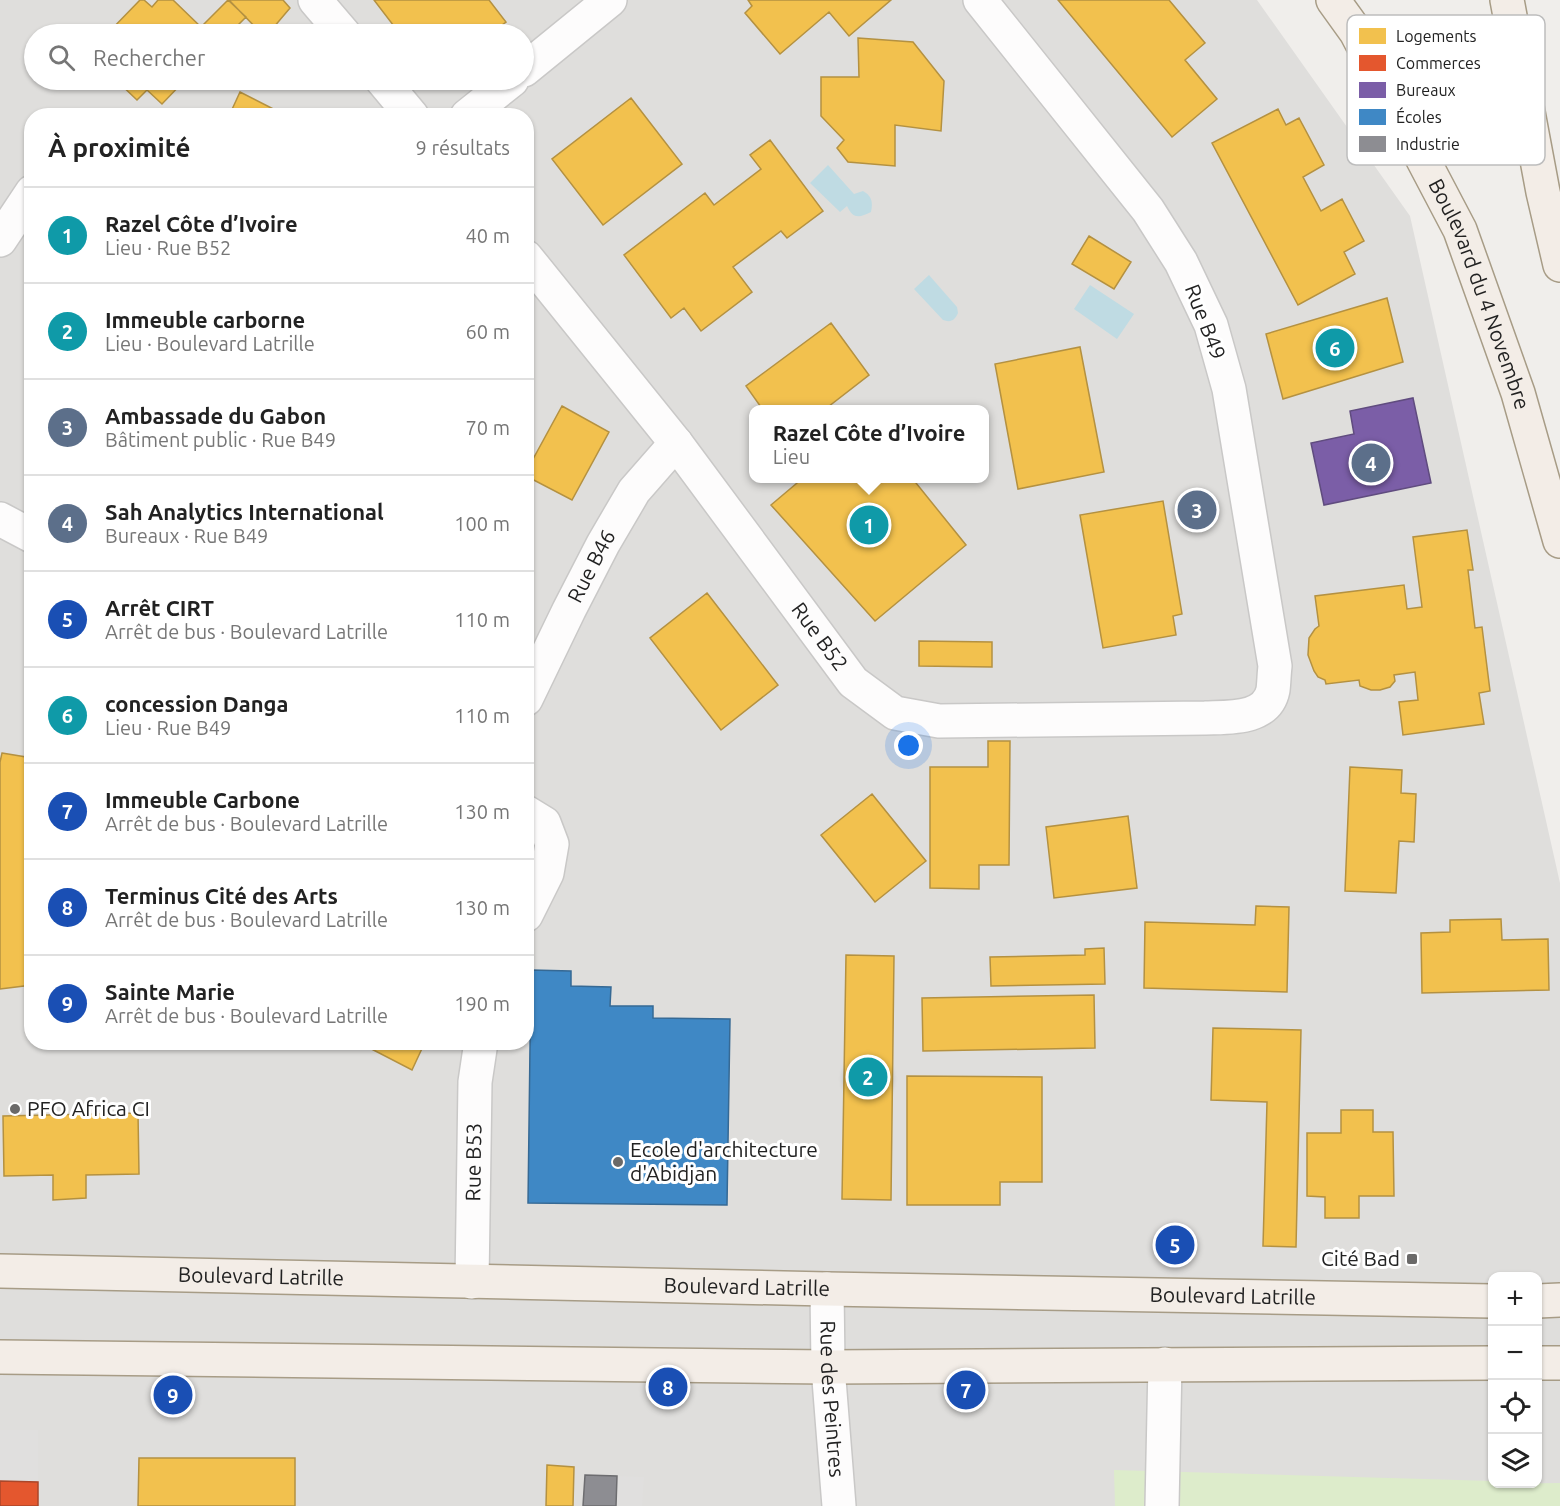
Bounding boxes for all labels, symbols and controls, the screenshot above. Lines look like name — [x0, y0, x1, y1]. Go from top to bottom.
legend — [1347, 15, 1545, 165]
search box — [24, 24, 534, 90]
text: Logements — [1396, 27, 1477, 45]
icon: search — [45, 41, 78, 74]
text: Rechercher — [93, 45, 205, 70]
text: Commerces — [1396, 54, 1481, 72]
text: Bureaux — [1396, 81, 1456, 99]
text: Écoles — [1396, 106, 1442, 126]
text: À proximité — [48, 133, 190, 162]
text: Industrie — [1396, 135, 1460, 153]
text: 9 résultats — [416, 136, 510, 159]
street label: Boulevard du 4 Novembre — [1424, 174, 1535, 412]
text: Razel Côte d’Ivoire — [105, 211, 298, 236]
text: 1 — [62, 224, 73, 247]
text: 40 m — [466, 224, 510, 247]
text: Lieu · Rue B52 — [105, 236, 231, 259]
street label: Rue B49 — [1181, 281, 1231, 363]
text: Immeuble carborne — [105, 307, 305, 332]
text: 2 — [62, 320, 73, 343]
text: 60 m — [466, 320, 510, 343]
pin: 6 — [1316, 326, 1354, 370]
text: Lieu · Boulevard Latrille — [105, 332, 315, 355]
text: Ambassade du Gabon — [105, 403, 326, 428]
popup — [749, 405, 989, 483]
text: 3 — [62, 416, 73, 439]
text: 70 m — [466, 416, 510, 439]
text: Razel Côte d’Ivoire — [773, 420, 965, 445]
text: Bâtiment public · Rue B49 — [105, 428, 336, 451]
pin: 4 — [1352, 440, 1390, 486]
text: Lieu — [773, 445, 810, 468]
pin: 3 — [1178, 488, 1216, 532]
text: Sah Analytics International — [105, 499, 384, 524]
pin: 1 — [850, 502, 888, 548]
text: 4 — [62, 512, 73, 535]
text: 100 m — [454, 512, 510, 535]
text: Bureaux · Rue B49 — [105, 524, 268, 547]
street label: Rue B46 — [562, 525, 620, 606]
text: Arrêt CIRT — [105, 595, 214, 620]
street label: Rue B52 — [787, 597, 853, 675]
text: 5 — [62, 608, 73, 631]
text: 110 m — [454, 608, 510, 631]
text: Arrêt de bus · Boulevard Latrille — [105, 620, 388, 643]
text: concession Danga — [105, 691, 289, 716]
text: 6 — [62, 704, 73, 727]
text: 110 m — [454, 704, 510, 727]
text: Lieu · Rue B49 — [105, 716, 231, 739]
your location — [894, 731, 923, 760]
text: Immeuble Carbone — [105, 787, 300, 812]
text: 7 — [62, 800, 73, 823]
text: 130 m — [454, 800, 510, 823]
text: Arrêt de bus · Boulevard Latrille — [105, 812, 388, 835]
text: Terminus Cité des Arts — [105, 883, 338, 908]
text: 8 — [62, 896, 73, 919]
text: 130 m — [454, 896, 510, 919]
text: Arrêt de bus · Boulevard Latrille — [105, 908, 388, 931]
text: Sainte Marie — [105, 979, 235, 1004]
text: 9 — [62, 992, 73, 1015]
text: 190 m — [454, 992, 510, 1015]
text: Arrêt de bus · Boulevard Latrille — [105, 1004, 388, 1027]
pin: 2 — [848, 1054, 888, 1100]
place label: PFO Africa CI — [27, 1096, 150, 1120]
marker: PFO Africa CI — [8, 1102, 22, 1116]
street label: Rue B53 — [460, 1123, 485, 1201]
place label: Ecole d'architecture d'Abidjan — [630, 1137, 818, 1185]
marker: Ecole d'architecture d'Abidjan — [611, 1155, 625, 1169]
pin: 5 — [1156, 1222, 1194, 1268]
place label: Cité Bad — [1321, 1246, 1400, 1270]
marker: Cité Bad — [1405, 1252, 1419, 1266]
street label: Boulevard Latrille — [178, 1262, 344, 1289]
street label: Boulevard Latrille — [663, 1272, 830, 1300]
map controls — [1488, 1272, 1542, 1488]
button: + — [1488, 1272, 1542, 1326]
street label: Boulevard Latrille — [1149, 1282, 1316, 1309]
street label: Rue des Peintres — [816, 1320, 850, 1478]
button: − — [1488, 1326, 1542, 1380]
pin: 8 — [648, 1364, 688, 1410]
pin: 7 — [946, 1368, 986, 1412]
pin: 9 — [154, 1372, 192, 1418]
button: locate — [1488, 1380, 1542, 1434]
button: layers — [1488, 1434, 1542, 1488]

